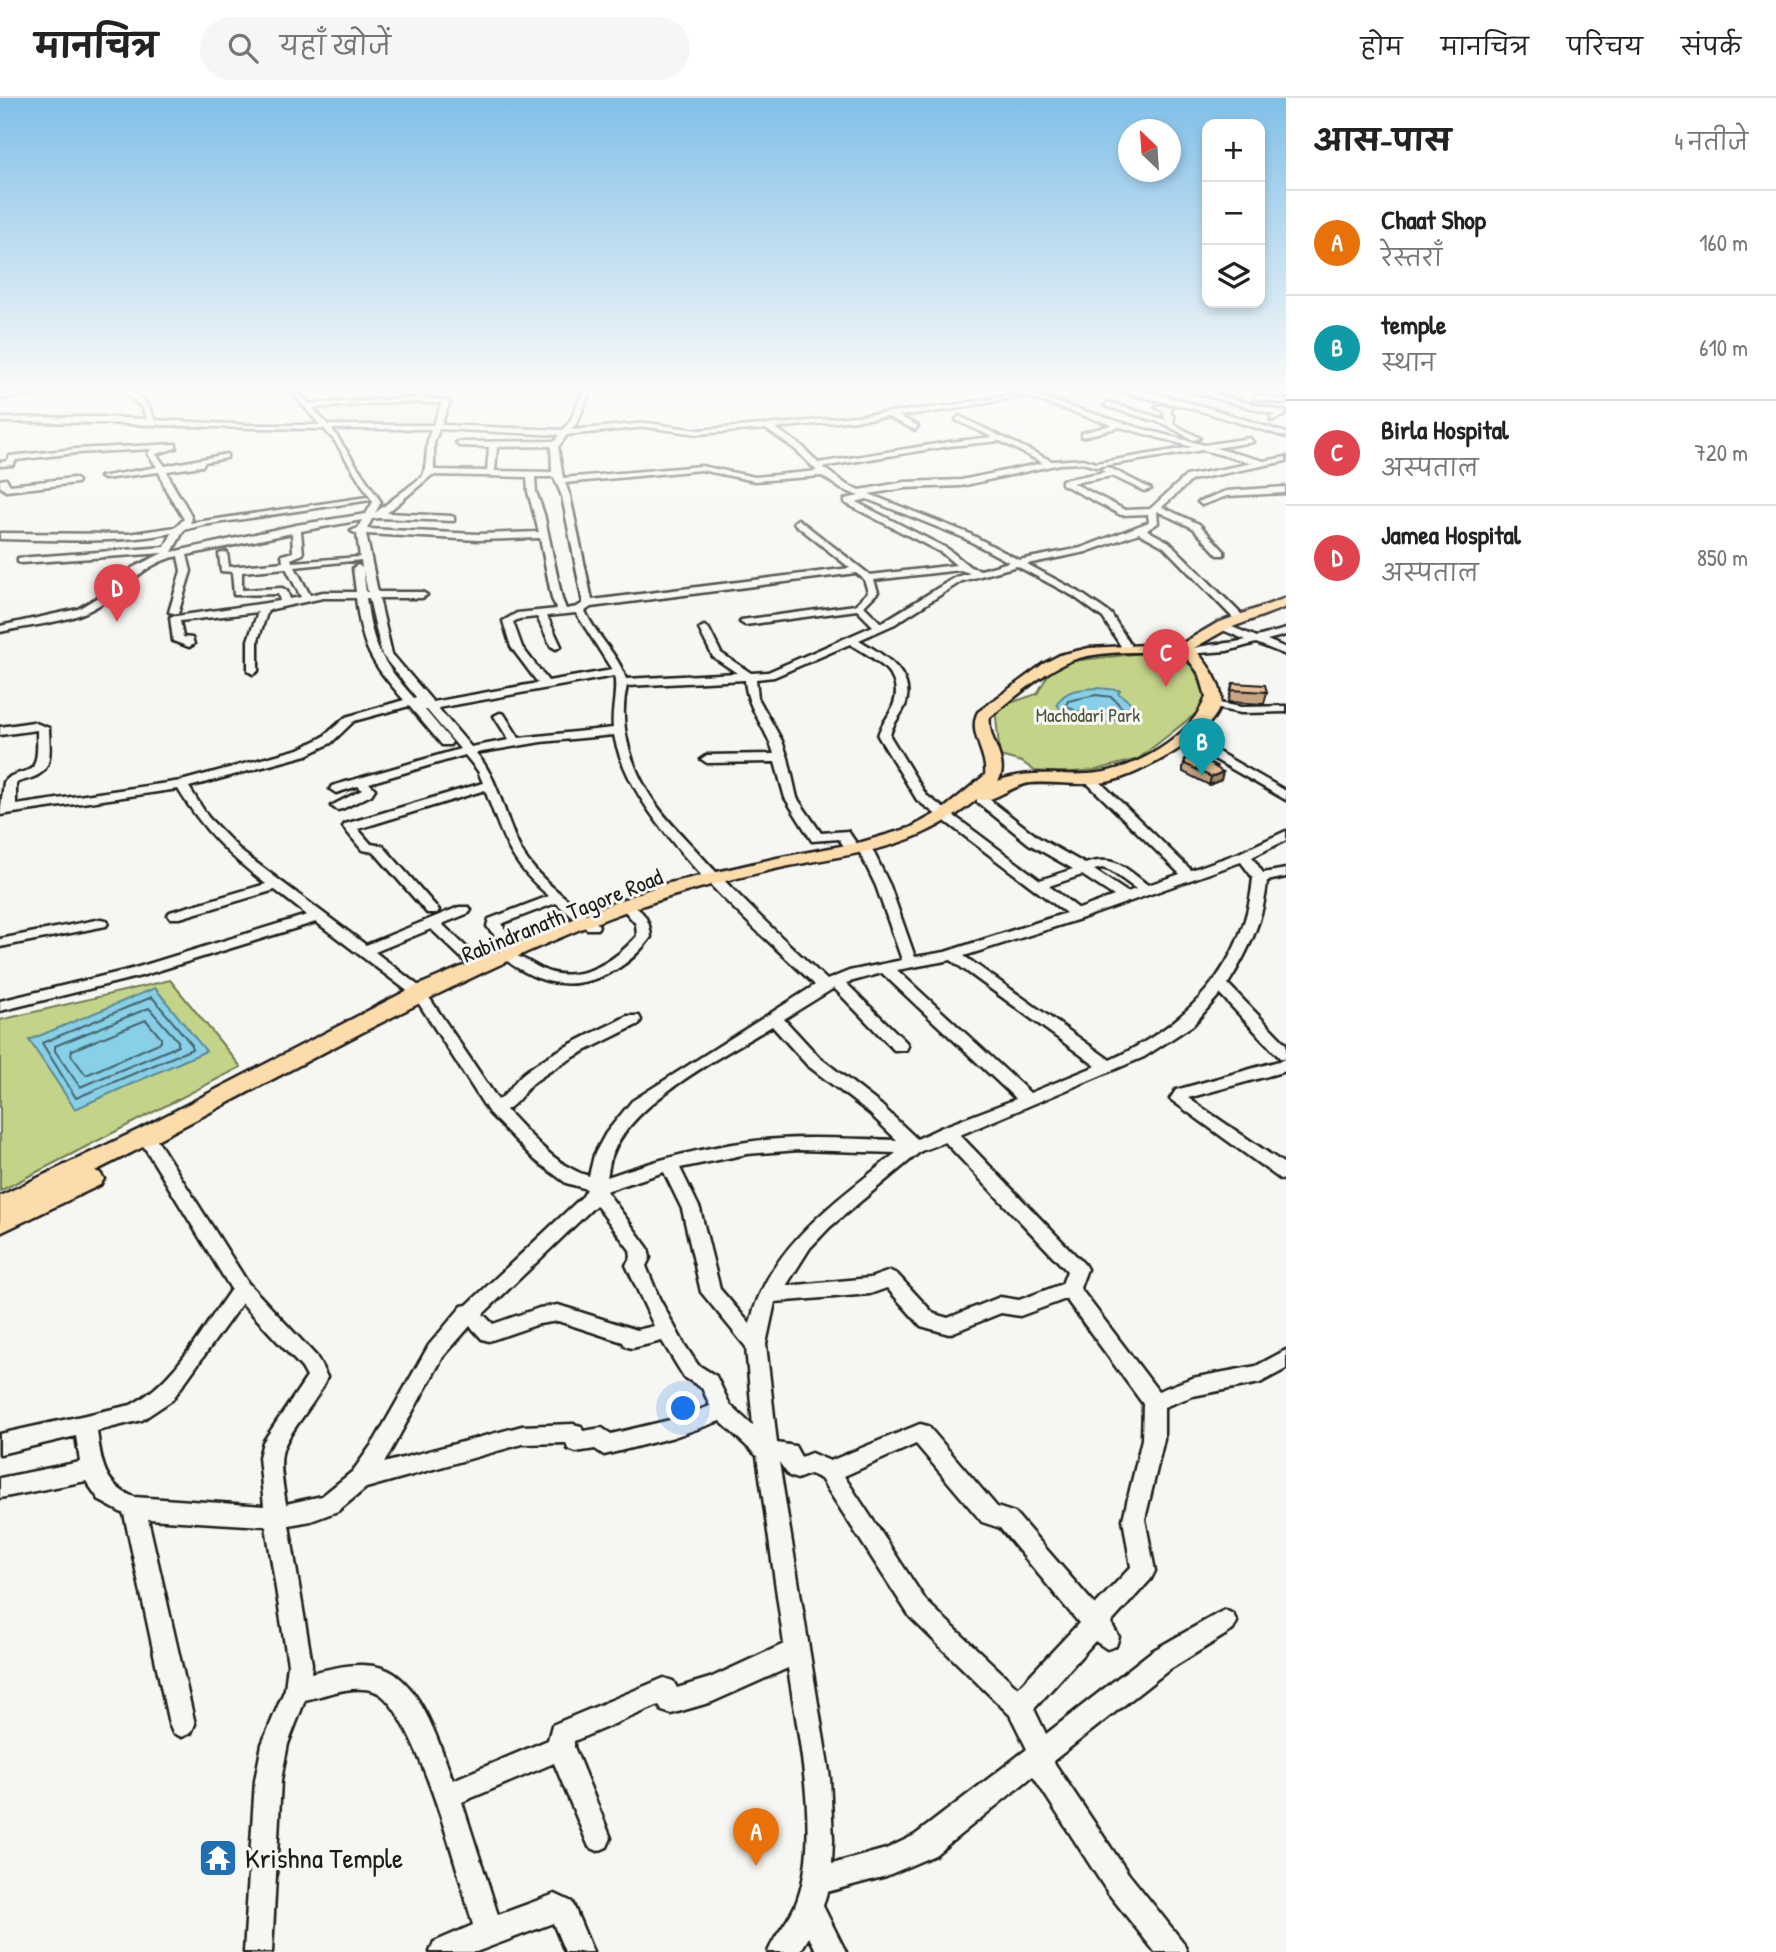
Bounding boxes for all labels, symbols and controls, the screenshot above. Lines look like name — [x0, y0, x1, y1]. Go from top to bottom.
search box — [200, 17, 690, 80]
text: मानचित्र — [35, 23, 158, 67]
text: यहाँ खोजें — [280, 28, 391, 63]
icon: search — [224, 29, 262, 67]
text: होम — [1360, 30, 1403, 62]
text: मानचित्र — [1441, 30, 1529, 62]
text: परिचय — [1567, 30, 1643, 62]
text: संपर्क — [1681, 30, 1741, 62]
north arrow — [1118, 119, 1181, 182]
map controls — [1202, 119, 1265, 308]
button: + — [1202, 119, 1265, 182]
text: आस-पास — [1314, 120, 1451, 160]
text: 4 नतीजे — [1674, 126, 1748, 157]
button: − — [1202, 182, 1265, 245]
text: Chaat Shop — [1381, 202, 1486, 237]
text: A — [1331, 227, 1343, 258]
text: 160 m — [1699, 227, 1748, 258]
text: रेस्तराँ — [1381, 242, 1442, 273]
button: layers — [1202, 245, 1265, 308]
text: temple — [1381, 307, 1446, 342]
text: B — [1331, 332, 1343, 363]
text: 610 m — [1699, 332, 1748, 363]
text: स्थान — [1381, 347, 1436, 378]
text: Birla Hospital — [1381, 412, 1509, 447]
text: C — [1331, 437, 1343, 468]
text: 720 m — [1695, 437, 1748, 468]
text: अस्पताल — [1381, 452, 1479, 483]
text: Jamea Hospital — [1381, 517, 1521, 552]
text: D — [1332, 542, 1342, 573]
text: 850 m — [1697, 542, 1748, 573]
text: अस्पताल — [1381, 557, 1479, 588]
pin: D — [94, 564, 140, 622]
pin: C — [1143, 629, 1189, 687]
park label: Machodari Park — [1036, 702, 1140, 728]
pin: B — [1179, 718, 1225, 776]
street label: Rabindranath Tagore Road — [457, 861, 667, 969]
your location — [666, 1391, 700, 1425]
pin: A — [733, 1808, 779, 1866]
temple icon: Krishna Temple — [197, 1837, 239, 1879]
place label: Krishna Temple — [245, 1839, 403, 1877]

